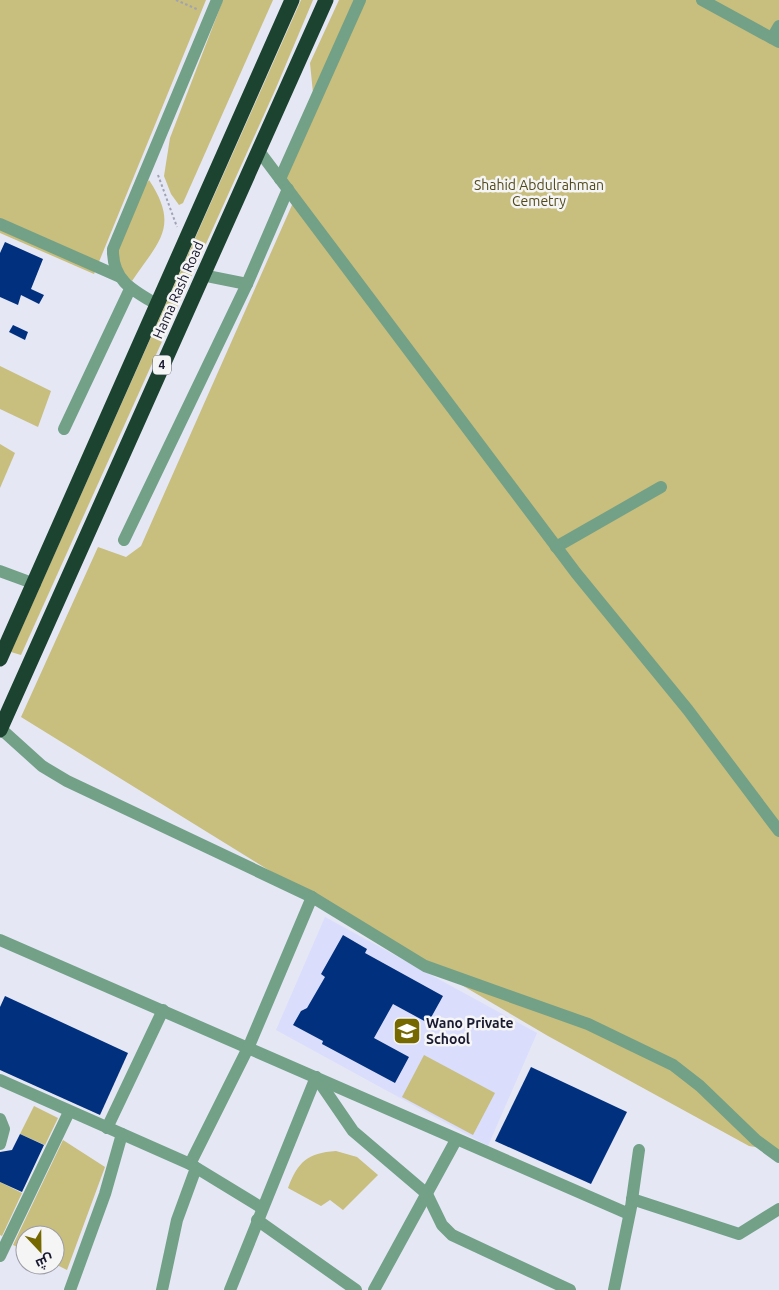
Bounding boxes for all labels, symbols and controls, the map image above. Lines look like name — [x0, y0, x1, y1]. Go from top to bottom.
park label: Shahid Abdulrahman Cemetry — [474, 177, 604, 209]
street label: Hama Rash Road — [149, 239, 207, 341]
road number: 4 — [153, 356, 171, 374]
place label: Wano Private School — [426, 1015, 514, 1047]
school or university icon: Wano Private School — [392, 1016, 422, 1046]
north arrow — [15, 1225, 65, 1275]
text: ش — [33, 1250, 56, 1273]

